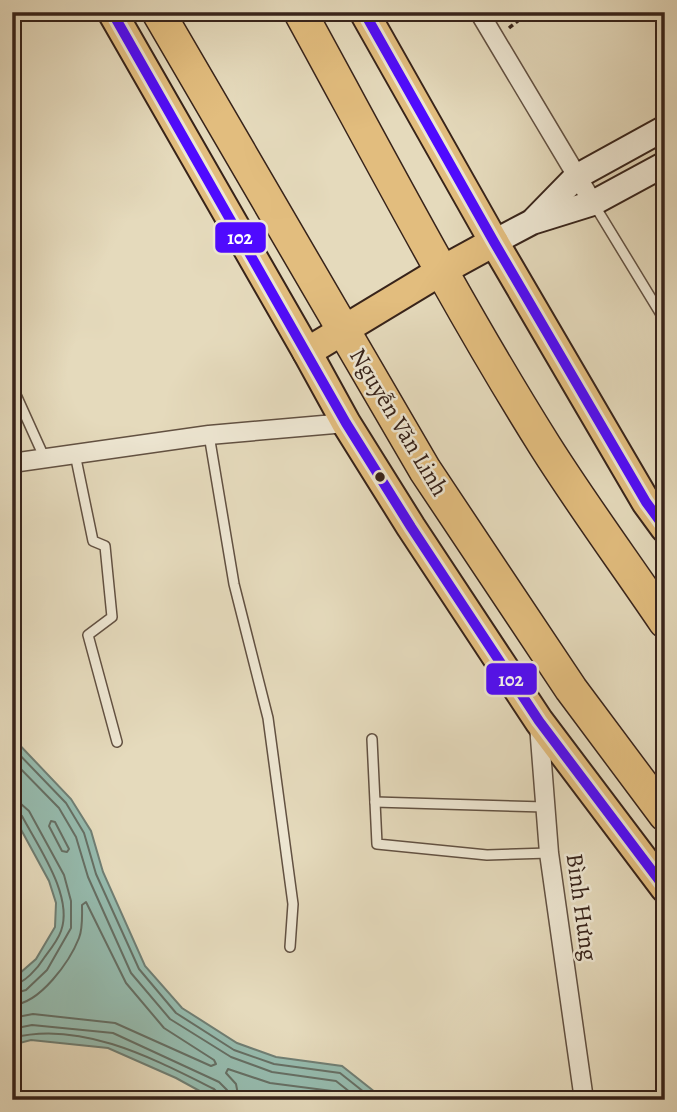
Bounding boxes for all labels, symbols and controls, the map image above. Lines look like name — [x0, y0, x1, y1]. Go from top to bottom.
line badge: 102 — [214, 221, 267, 254]
text: 102 — [227, 225, 253, 251]
street label: Nguyễn Văn Linh — [342, 342, 456, 502]
unlabelled marker — [373, 470, 387, 484]
line badge: 102 — [485, 662, 538, 696]
text: 102 — [498, 667, 524, 693]
street label: Bình Hưng — [559, 851, 605, 963]

